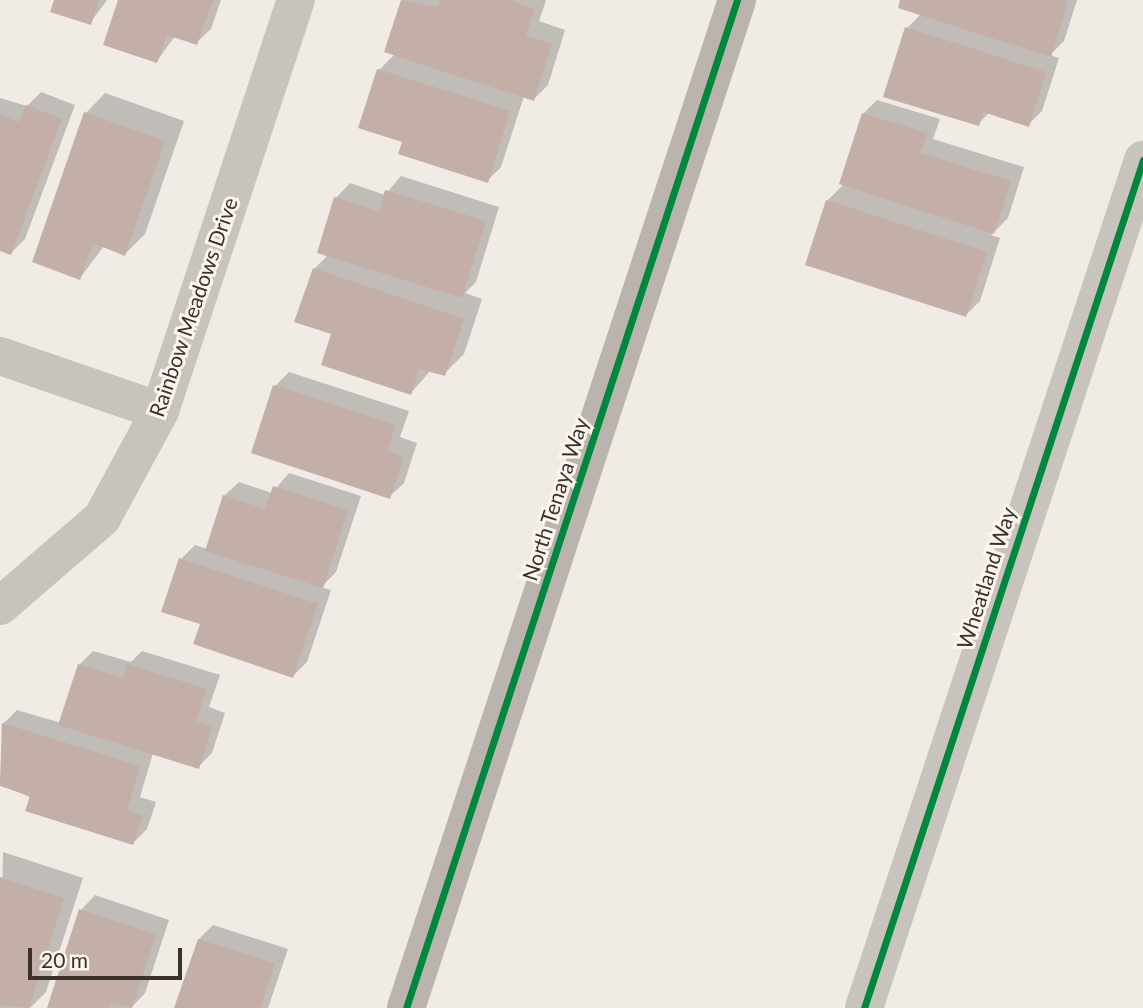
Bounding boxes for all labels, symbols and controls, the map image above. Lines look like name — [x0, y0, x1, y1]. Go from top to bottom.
street label: Rainbow Meadows Drive — [144, 194, 242, 420]
street label: North Tenaya Way — [517, 414, 593, 584]
street label: Wheatland Way — [951, 504, 1021, 652]
scale bar — [32, 934, 186, 978]
text: 20 m — [41, 947, 88, 972]

